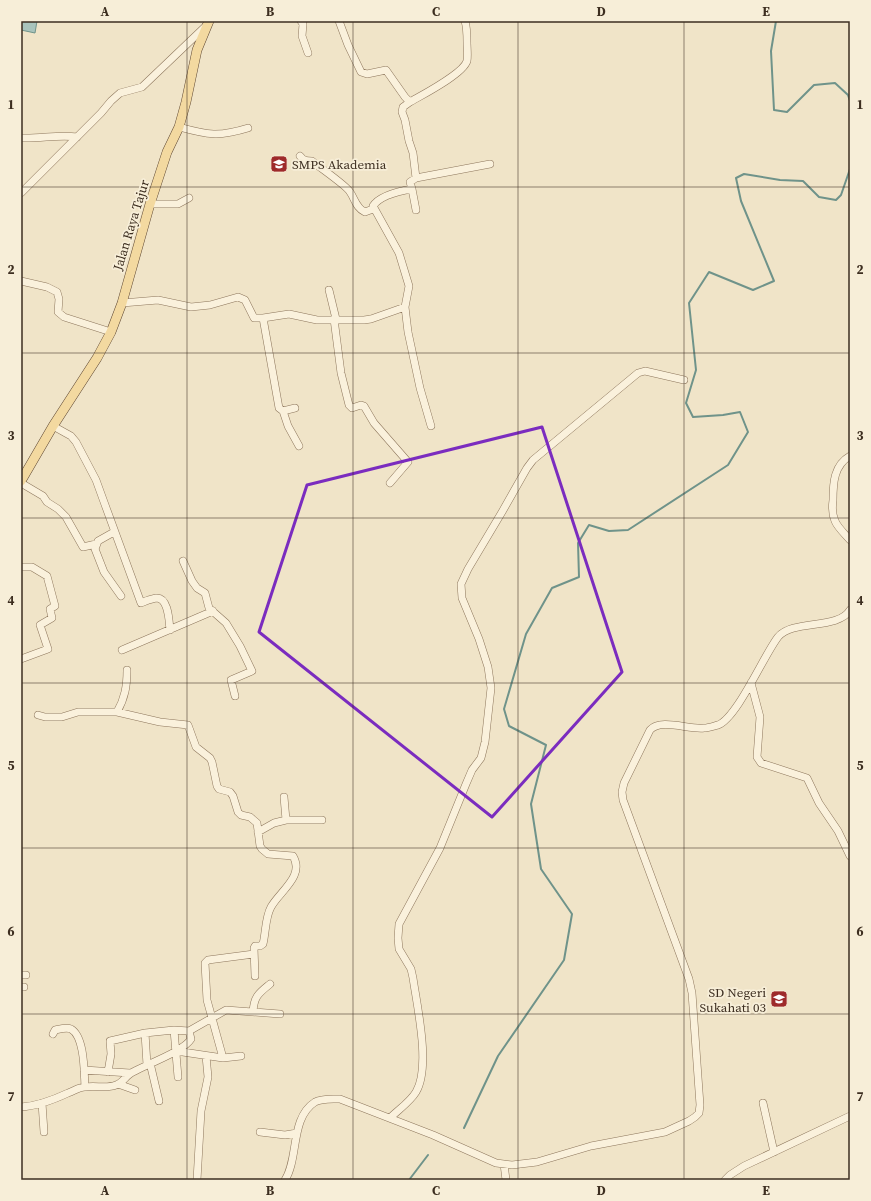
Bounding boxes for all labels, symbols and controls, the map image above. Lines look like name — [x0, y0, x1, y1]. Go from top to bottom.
text: A — [101, 3, 110, 20]
text: B — [266, 3, 275, 20]
text: C — [432, 3, 440, 20]
text: D — [596, 3, 606, 20]
text: E — [762, 3, 770, 20]
text: 1 — [7, 96, 15, 113]
text: 1 — [856, 96, 864, 113]
school or university icon: SMPS Akademia — [269, 154, 289, 174]
place label: SMPS Akademia — [292, 156, 387, 173]
street label: Jalan Raya Tajur — [109, 177, 153, 273]
text: 2 — [7, 261, 15, 278]
text: 2 — [856, 261, 864, 278]
text: 3 — [7, 427, 15, 444]
text: 3 — [856, 427, 864, 444]
text: 4 — [7, 592, 15, 609]
text: 4 — [856, 592, 864, 609]
text: 5 — [7, 757, 15, 774]
text: 5 — [856, 757, 864, 774]
text: 6 — [7, 923, 15, 940]
text: 6 — [856, 923, 864, 940]
place label: SD Negeri Sukahati 03 — [700, 984, 766, 1016]
school or university icon: SD Negeri Sukahati 03 — [769, 989, 789, 1009]
text: 7 — [7, 1088, 15, 1105]
text: 7 — [856, 1088, 864, 1105]
text: A — [101, 1182, 110, 1199]
text: B — [266, 1182, 275, 1199]
text: C — [432, 1182, 440, 1199]
text: D — [596, 1182, 606, 1199]
text: E — [762, 1182, 770, 1199]

